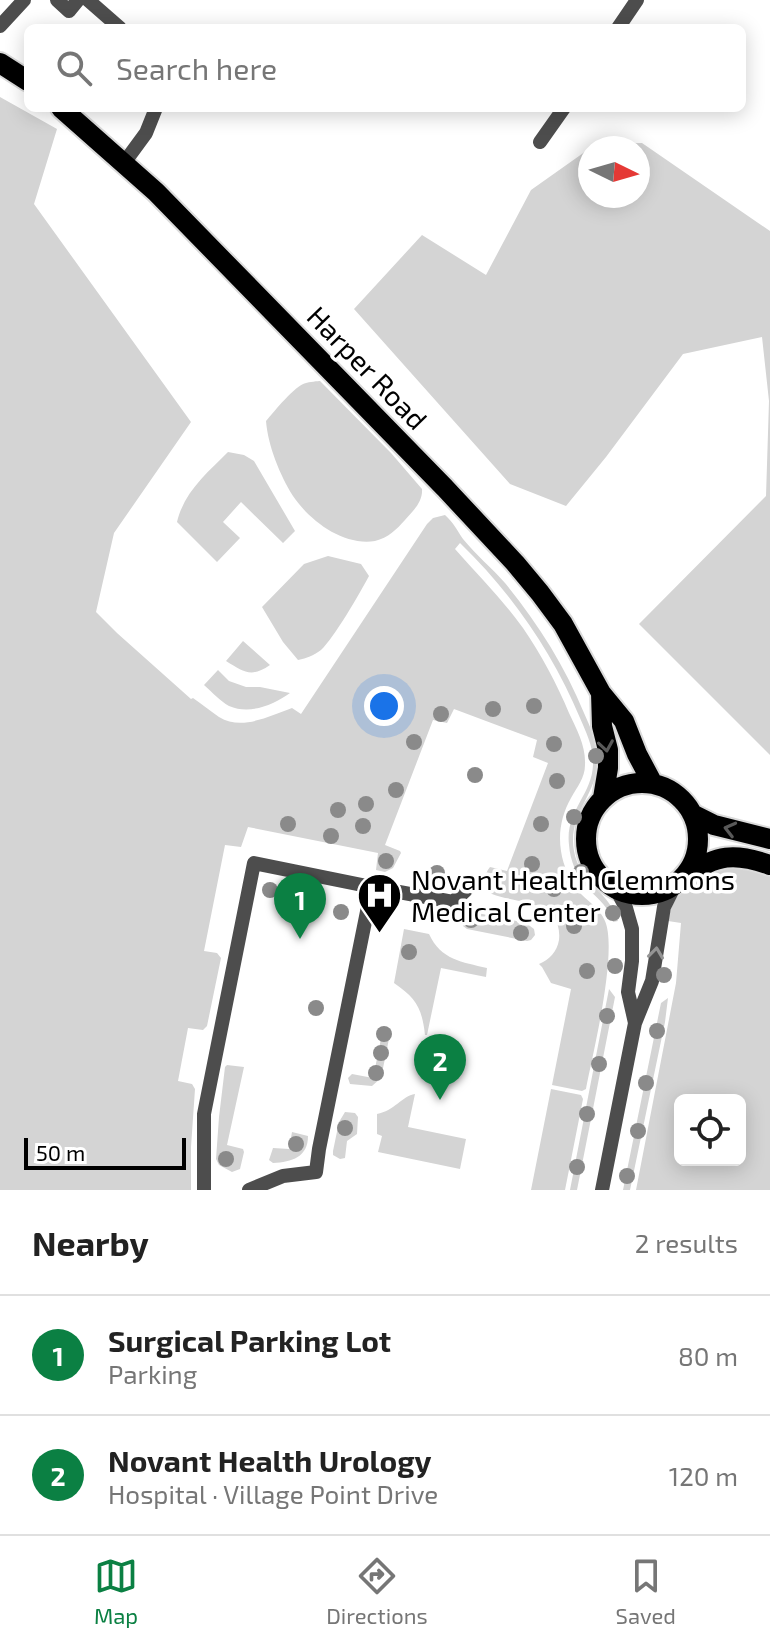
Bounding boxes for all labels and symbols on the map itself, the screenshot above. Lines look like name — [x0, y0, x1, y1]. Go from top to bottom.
north arrow — [578, 136, 650, 208]
street label: Harper Road — [301, 299, 435, 436]
your location — [364, 686, 404, 726]
one-way arrow — [597, 739, 614, 752]
one-way arrow — [724, 822, 738, 839]
place label: Novant Health Clemmons Medical Center — [411, 862, 735, 928]
hospital icon: Novant Health Clemmons Medical Center — [356, 872, 404, 935]
pin: 1 — [274, 873, 326, 939]
one-way arrow — [647, 946, 664, 960]
pin: 2 — [414, 1034, 466, 1100]
scale bar — [24, 1134, 186, 1170]

